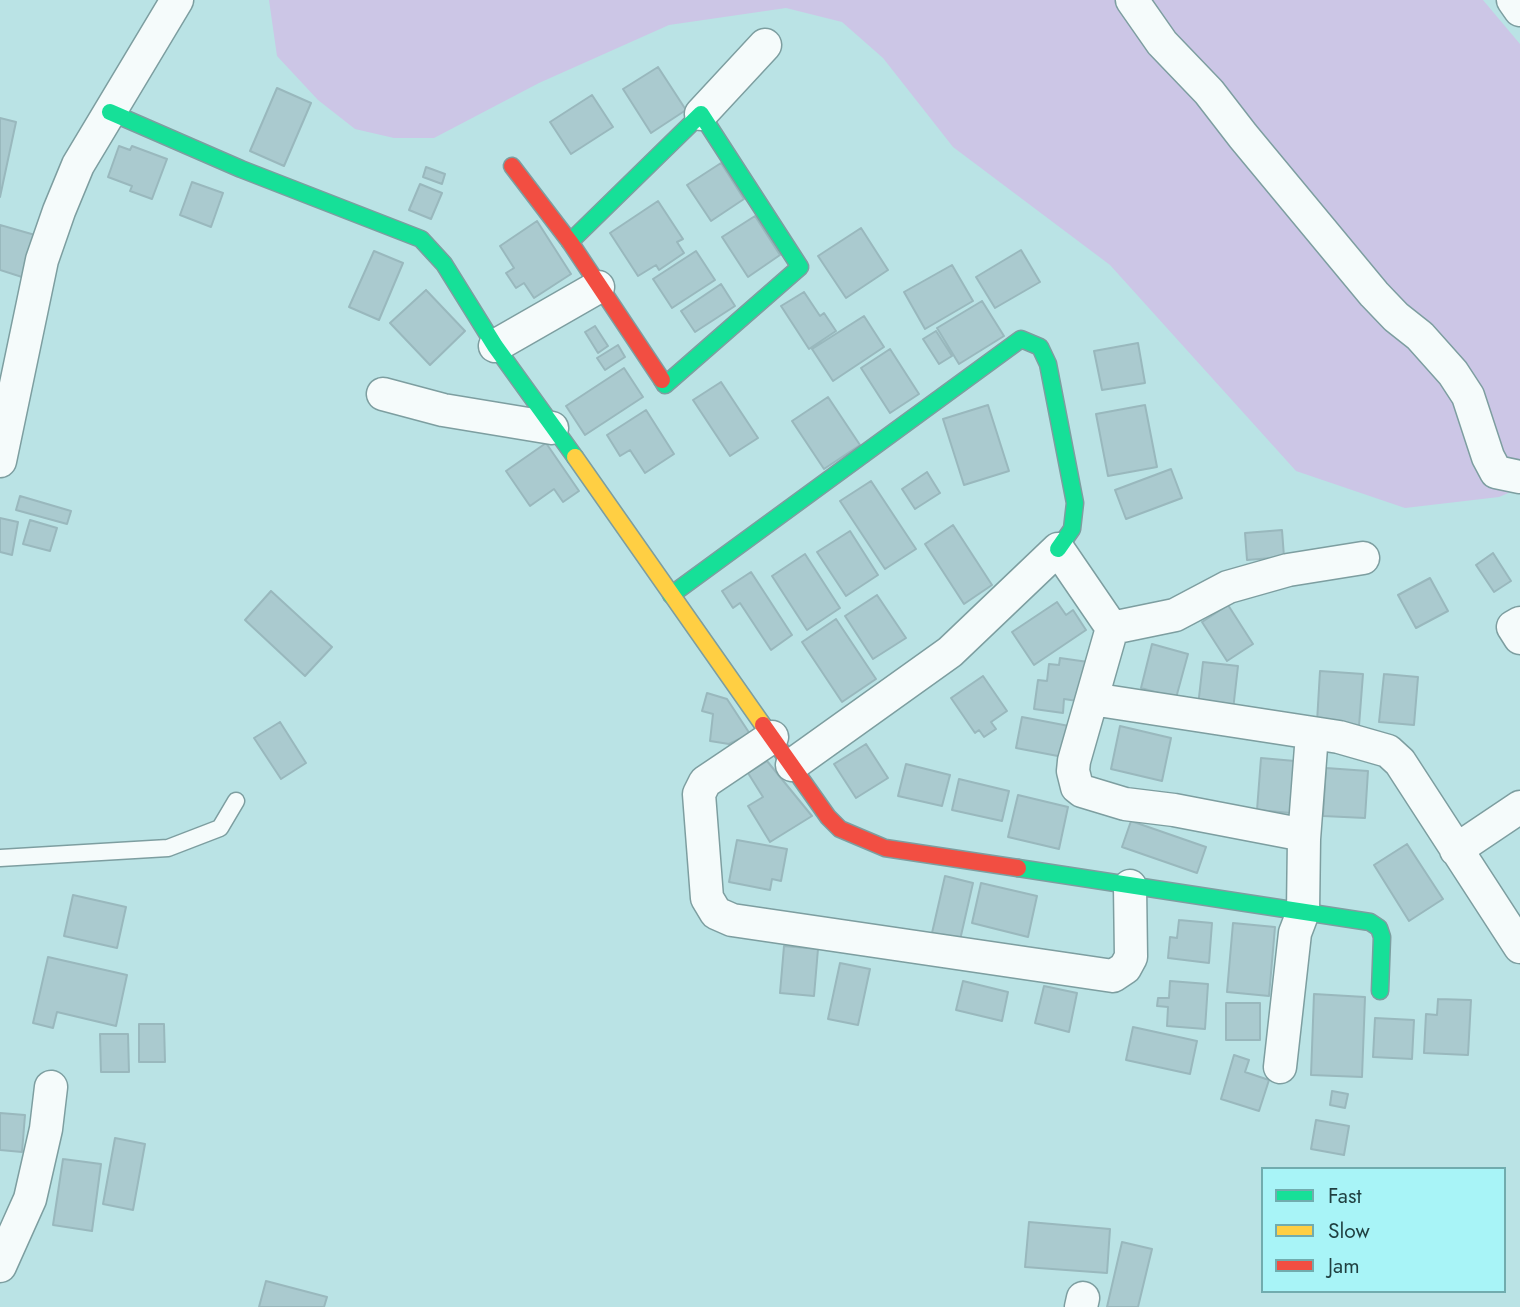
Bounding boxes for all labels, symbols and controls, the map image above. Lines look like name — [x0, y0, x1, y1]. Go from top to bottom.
legend — [1261, 1167, 1506, 1293]
text: Fast — [1328, 1181, 1361, 1211]
text: Slow — [1328, 1216, 1370, 1246]
text: Jam — [1328, 1251, 1360, 1281]

